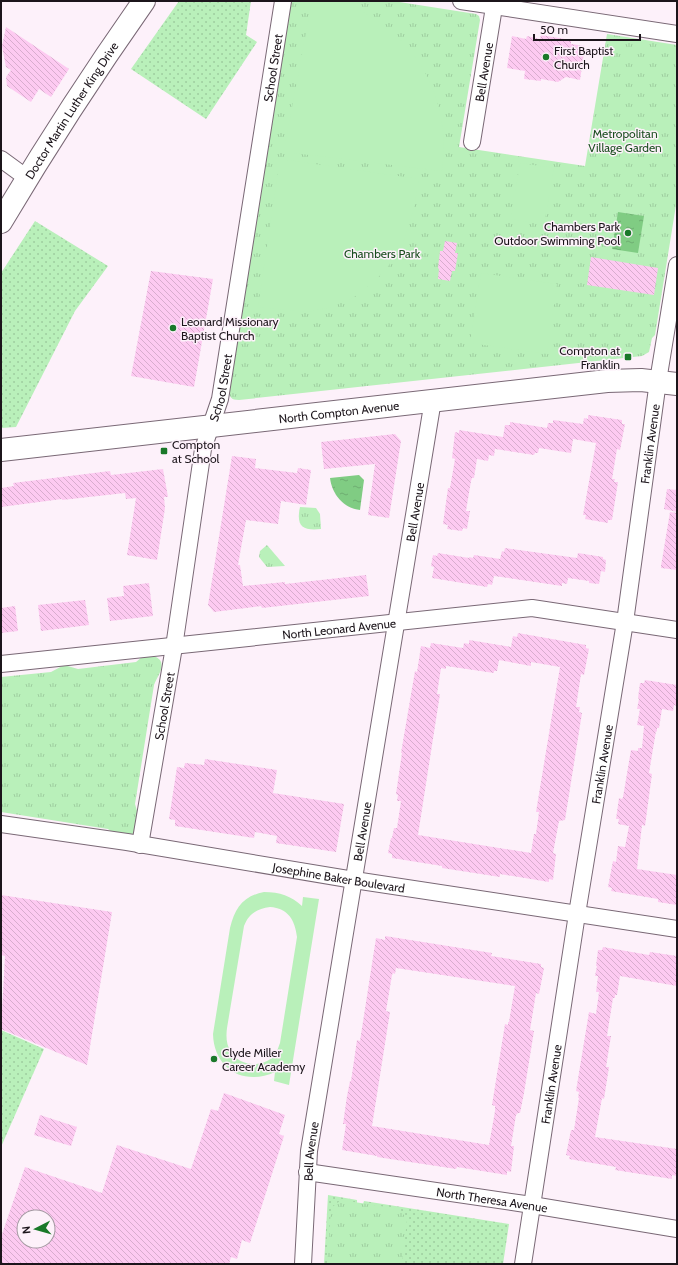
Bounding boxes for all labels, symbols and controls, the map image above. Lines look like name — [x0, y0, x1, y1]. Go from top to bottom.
scale bar — [534, 16, 640, 42]
text: 50 m — [540, 22, 568, 37]
street label: School Street — [260, 33, 285, 103]
street label: Doctor Martin Luther King Drive — [21, 39, 121, 182]
street label: Bell Avenue — [471, 41, 496, 103]
place label: First Baptist Church — [554, 43, 613, 72]
marker: First Baptist Church — [541, 52, 551, 62]
park label: Metropolitan Village Garden — [588, 126, 662, 155]
place label: Chambers Park Outdoor Swimming Pool — [494, 219, 621, 248]
marker: Chambers Park Outdoor Swimming Pool — [623, 228, 633, 238]
park label: Chambers Park — [344, 246, 421, 261]
place label: Leonard Missionary Baptist Church — [181, 314, 279, 343]
marker: Leonard Missionary Baptist Church — [168, 323, 178, 333]
place label: Compton at Franklin — [559, 343, 620, 372]
marker: Compton at Franklin — [623, 352, 633, 362]
street label: School Street — [205, 353, 235, 423]
street label: North Compton Avenue — [278, 397, 400, 426]
street label: Franklin Avenue — [637, 403, 662, 485]
place label: Compton at School — [172, 437, 221, 466]
marker: Compton at School — [159, 446, 169, 456]
street label: Bell Avenue — [402, 481, 427, 543]
street label: North Leonard Avenue — [282, 615, 397, 642]
street label: School Street — [151, 671, 177, 741]
street label: Franklin Avenue — [588, 723, 616, 805]
street label: Bell Avenue — [349, 801, 374, 862]
street label: Josephine Baker Boulevard — [271, 859, 406, 895]
street label: Franklin Avenue — [537, 1043, 564, 1125]
place label: Clyde Miller Career Academy — [222, 1045, 305, 1074]
marker: Clyde Miller Career Academy — [209, 1054, 219, 1064]
street label: Bell Avenue — [300, 1120, 321, 1181]
street label: North Theresa Avenue — [435, 1184, 549, 1215]
north arrow — [16, 1209, 56, 1249]
text: N — [19, 1225, 33, 1235]

